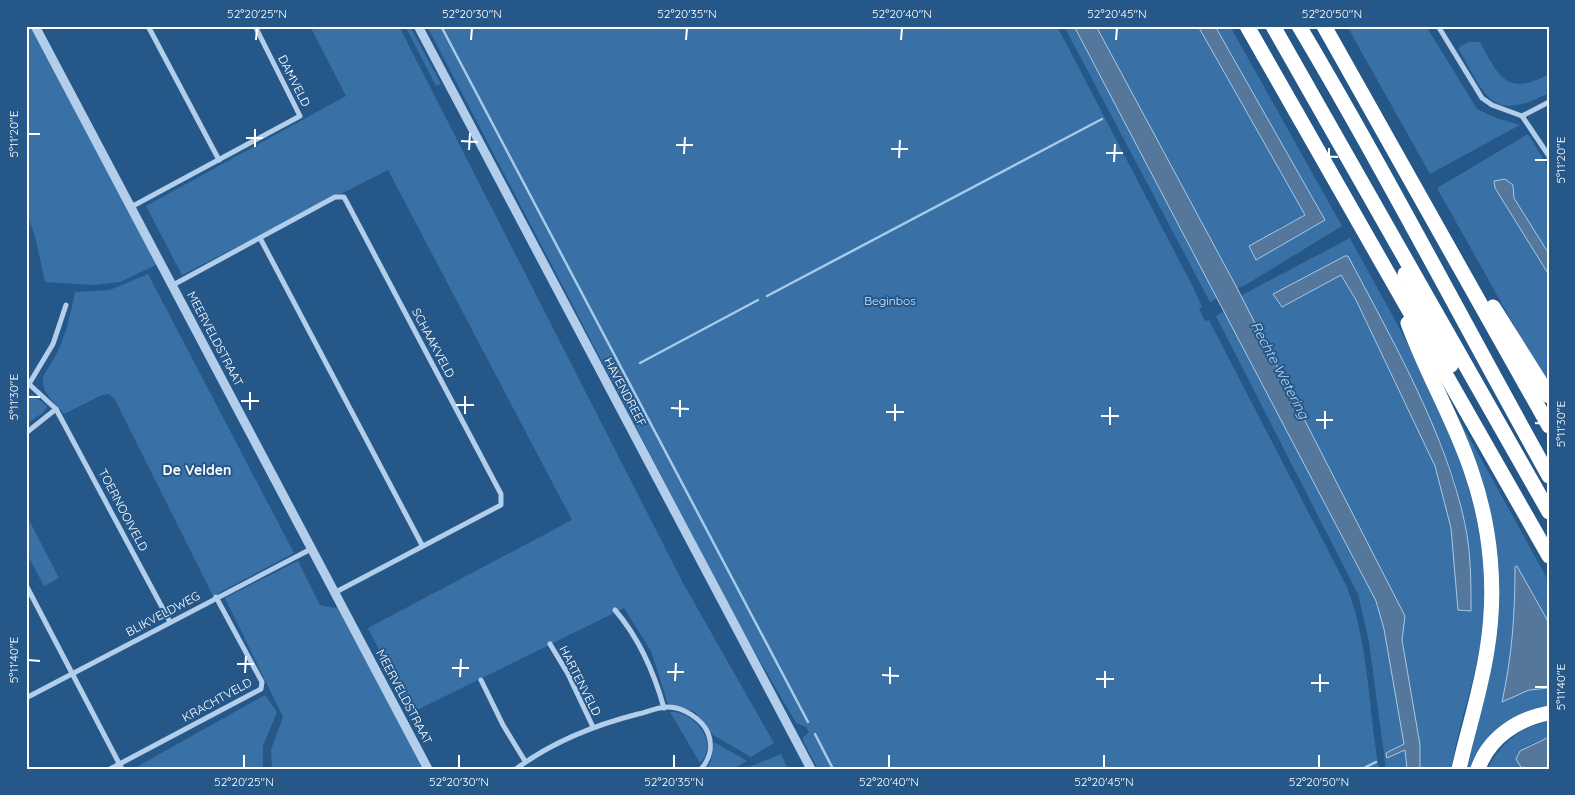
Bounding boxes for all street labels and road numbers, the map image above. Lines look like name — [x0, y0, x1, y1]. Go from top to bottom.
street label: DAMVELD — [275, 52, 314, 109]
street label: MEERVELDSTRAAT — [184, 289, 247, 389]
street label: SCHAAKVELD — [409, 305, 458, 380]
street label: HAVENDREEF — [601, 355, 650, 429]
street label: TOERNOOIVELD — [95, 466, 152, 554]
street label: BLIKVELDWEG — [123, 588, 202, 639]
street label: HARTENVELD — [556, 643, 605, 719]
street label: MEERVELDSTRAAT — [373, 647, 436, 747]
street label: KRACHTVELD — [179, 674, 255, 725]

